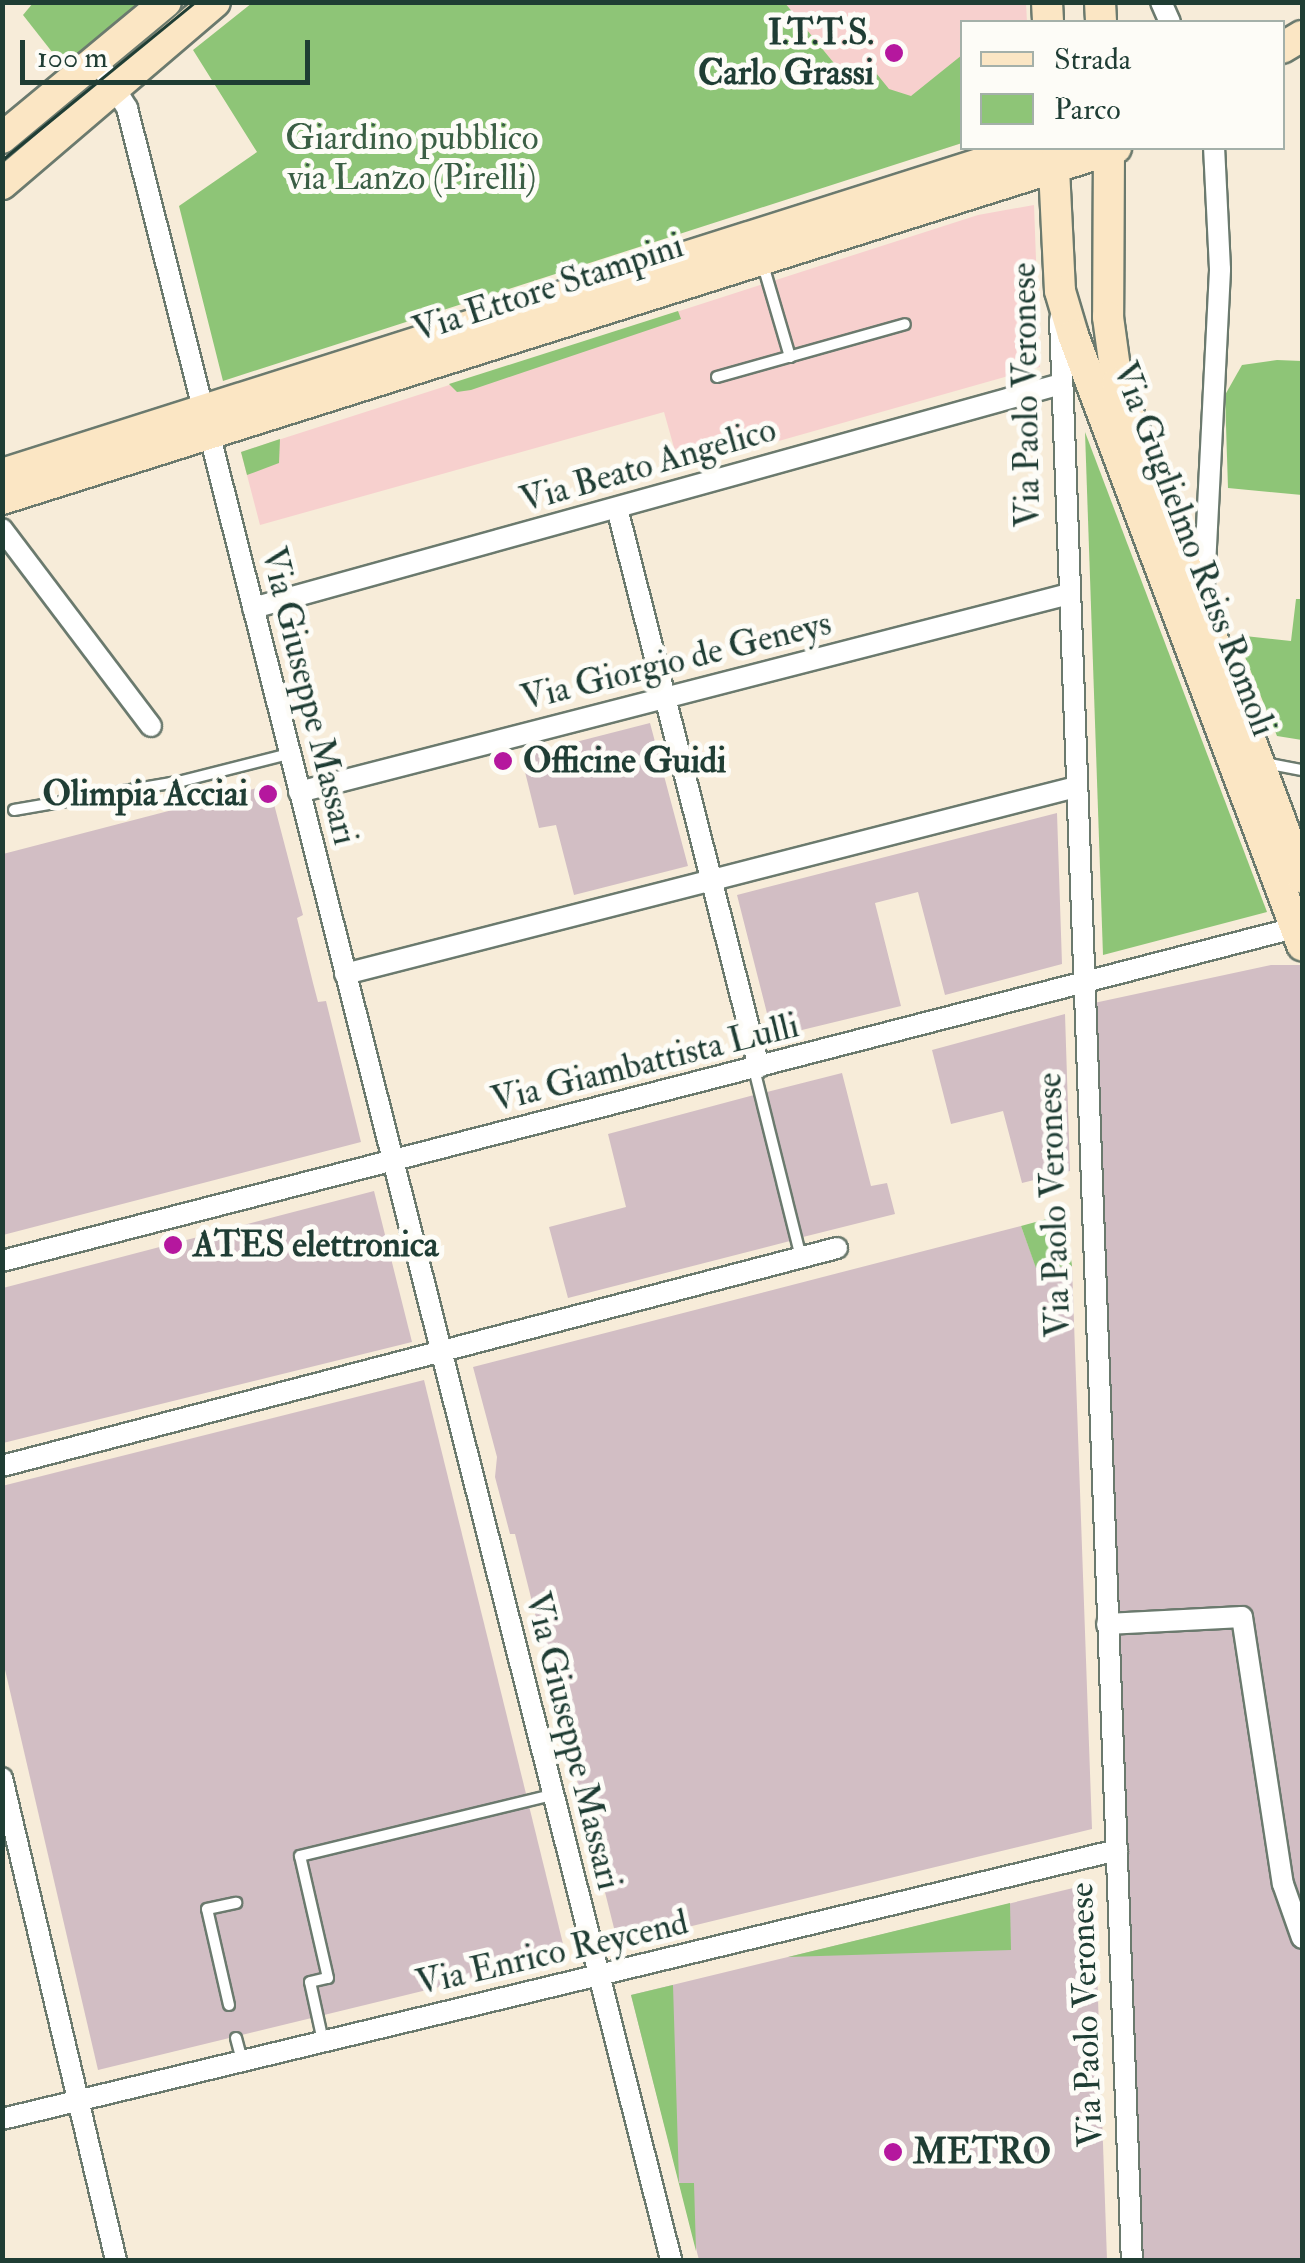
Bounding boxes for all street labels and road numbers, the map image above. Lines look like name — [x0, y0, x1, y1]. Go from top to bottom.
street label: Via Ettore Stampini — [408, 224, 688, 352]
street label: Via Paolo Veronese — [1003, 262, 1049, 528]
street label: Via Guglielmo Reiss Romoli — [1103, 356, 1285, 742]
street label: Via Beato Angelico — [515, 408, 781, 522]
street label: Via Giuseppe Massari — [252, 543, 366, 849]
street label: Via Giorgio de Geneys — [517, 602, 835, 720]
street label: Via Giambattista Lulli — [487, 1004, 803, 1122]
street label: Via Paolo Veronese — [1028, 1072, 1080, 1338]
street label: Via Giuseppe Massari — [516, 1588, 630, 1894]
street label: Via Paolo Veronese — [1060, 1882, 1112, 2148]
street label: Via Enrico Reycend — [412, 1901, 692, 2005]

